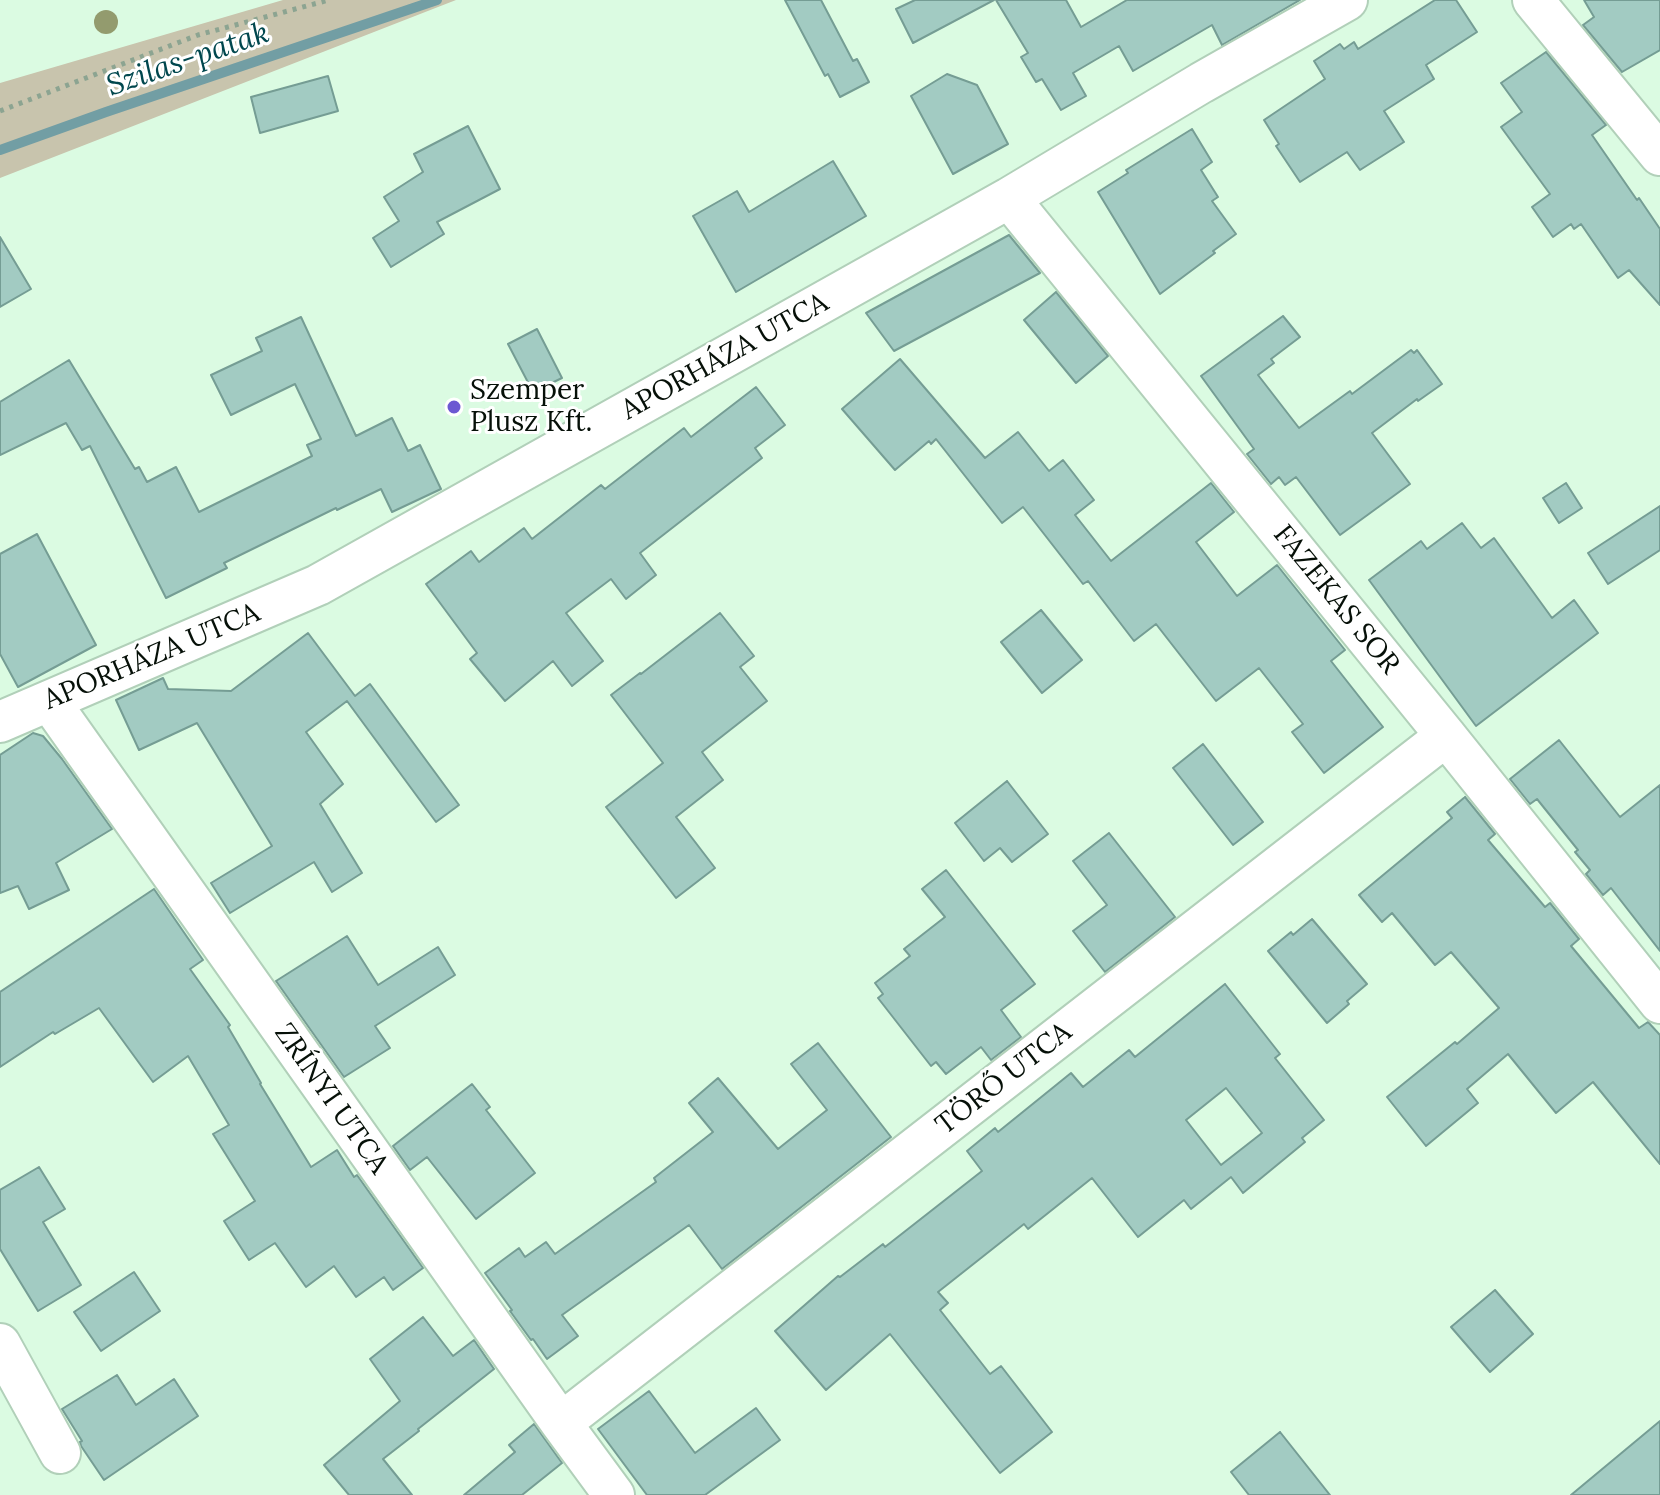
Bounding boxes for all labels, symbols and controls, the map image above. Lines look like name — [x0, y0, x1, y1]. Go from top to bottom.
water label: Szilas-patak — [102, 15, 274, 105]
street label: APORHÁZA UTCA — [616, 286, 834, 428]
place label: Szemper Plusz Kft. — [470, 374, 592, 440]
marker: Szemper Plusz Kft. — [445, 398, 463, 416]
street label: FAZEKAS SOR — [1266, 519, 1406, 681]
street label: APORHÁZA UTCA — [39, 596, 265, 718]
street label: TÖRŐ UTCA — [929, 1016, 1079, 1142]
street label: ZRÍNYI UTCA — [267, 1017, 395, 1181]

